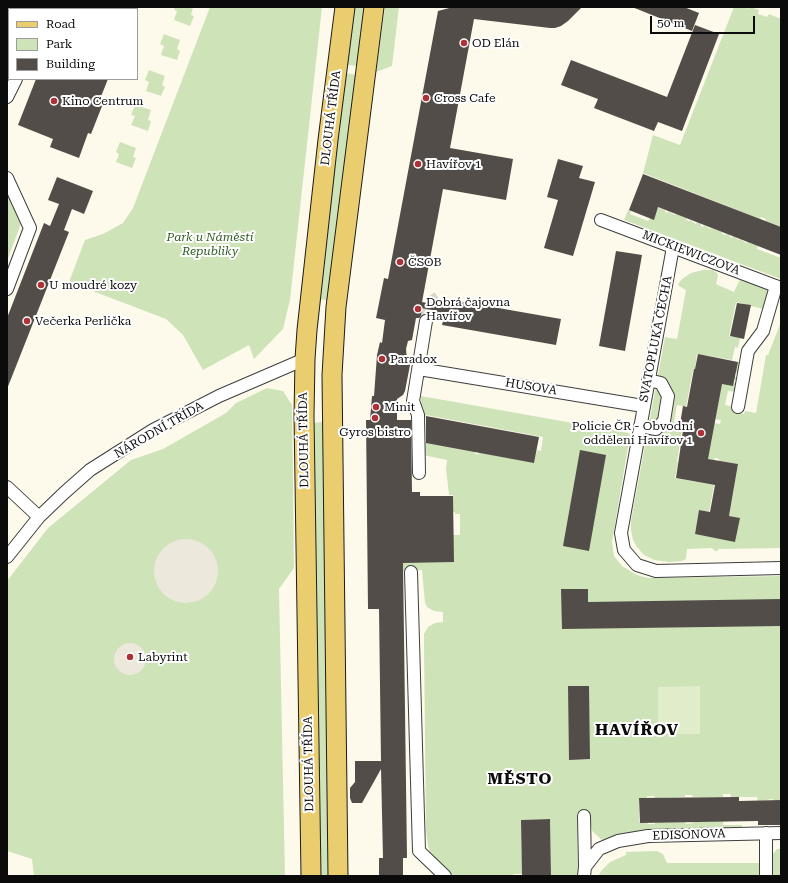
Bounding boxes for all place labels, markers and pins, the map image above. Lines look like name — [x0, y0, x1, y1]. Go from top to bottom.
place label: OD Elán — [472, 36, 519, 50]
marker: OD Elán — [459, 38, 469, 48]
place label: Cross Cafe — [434, 91, 496, 105]
marker: Cross Cafe — [421, 93, 431, 103]
place label: Kino Centrum — [62, 94, 144, 108]
marker: Kino Centrum — [49, 96, 59, 106]
place label: Havířov 1 — [426, 157, 481, 171]
marker: Havířov 1 — [413, 159, 423, 169]
place label: ČSOB — [408, 255, 442, 269]
marker: ČSOB — [395, 257, 405, 267]
place label: U moudré kozy — [49, 278, 137, 292]
marker: U moudré kozy — [36, 280, 46, 290]
place label: Dobrá čajovna Havířov — [426, 295, 510, 323]
marker: Dobrá čajovna Havířov — [413, 304, 423, 314]
place label: Večerka Perlička — [35, 314, 131, 328]
marker: Večerka Perlička — [22, 316, 32, 326]
place label: Paradox — [390, 352, 437, 366]
marker: Paradox — [377, 354, 387, 364]
place label: Minit — [384, 400, 415, 414]
marker: Minit — [371, 402, 381, 412]
marker: Gyros bistro — [370, 413, 380, 423]
place label: Policie ČR - Obvodní oddělení Havířov 1 — [572, 419, 693, 447]
place label: Gyros bistro — [339, 425, 411, 439]
marker: Policie ČR - Obvodní oddělení Havířov 1 — [696, 428, 706, 438]
place label: Labyrint — [138, 650, 188, 664]
marker: Labyrint — [125, 652, 135, 662]

